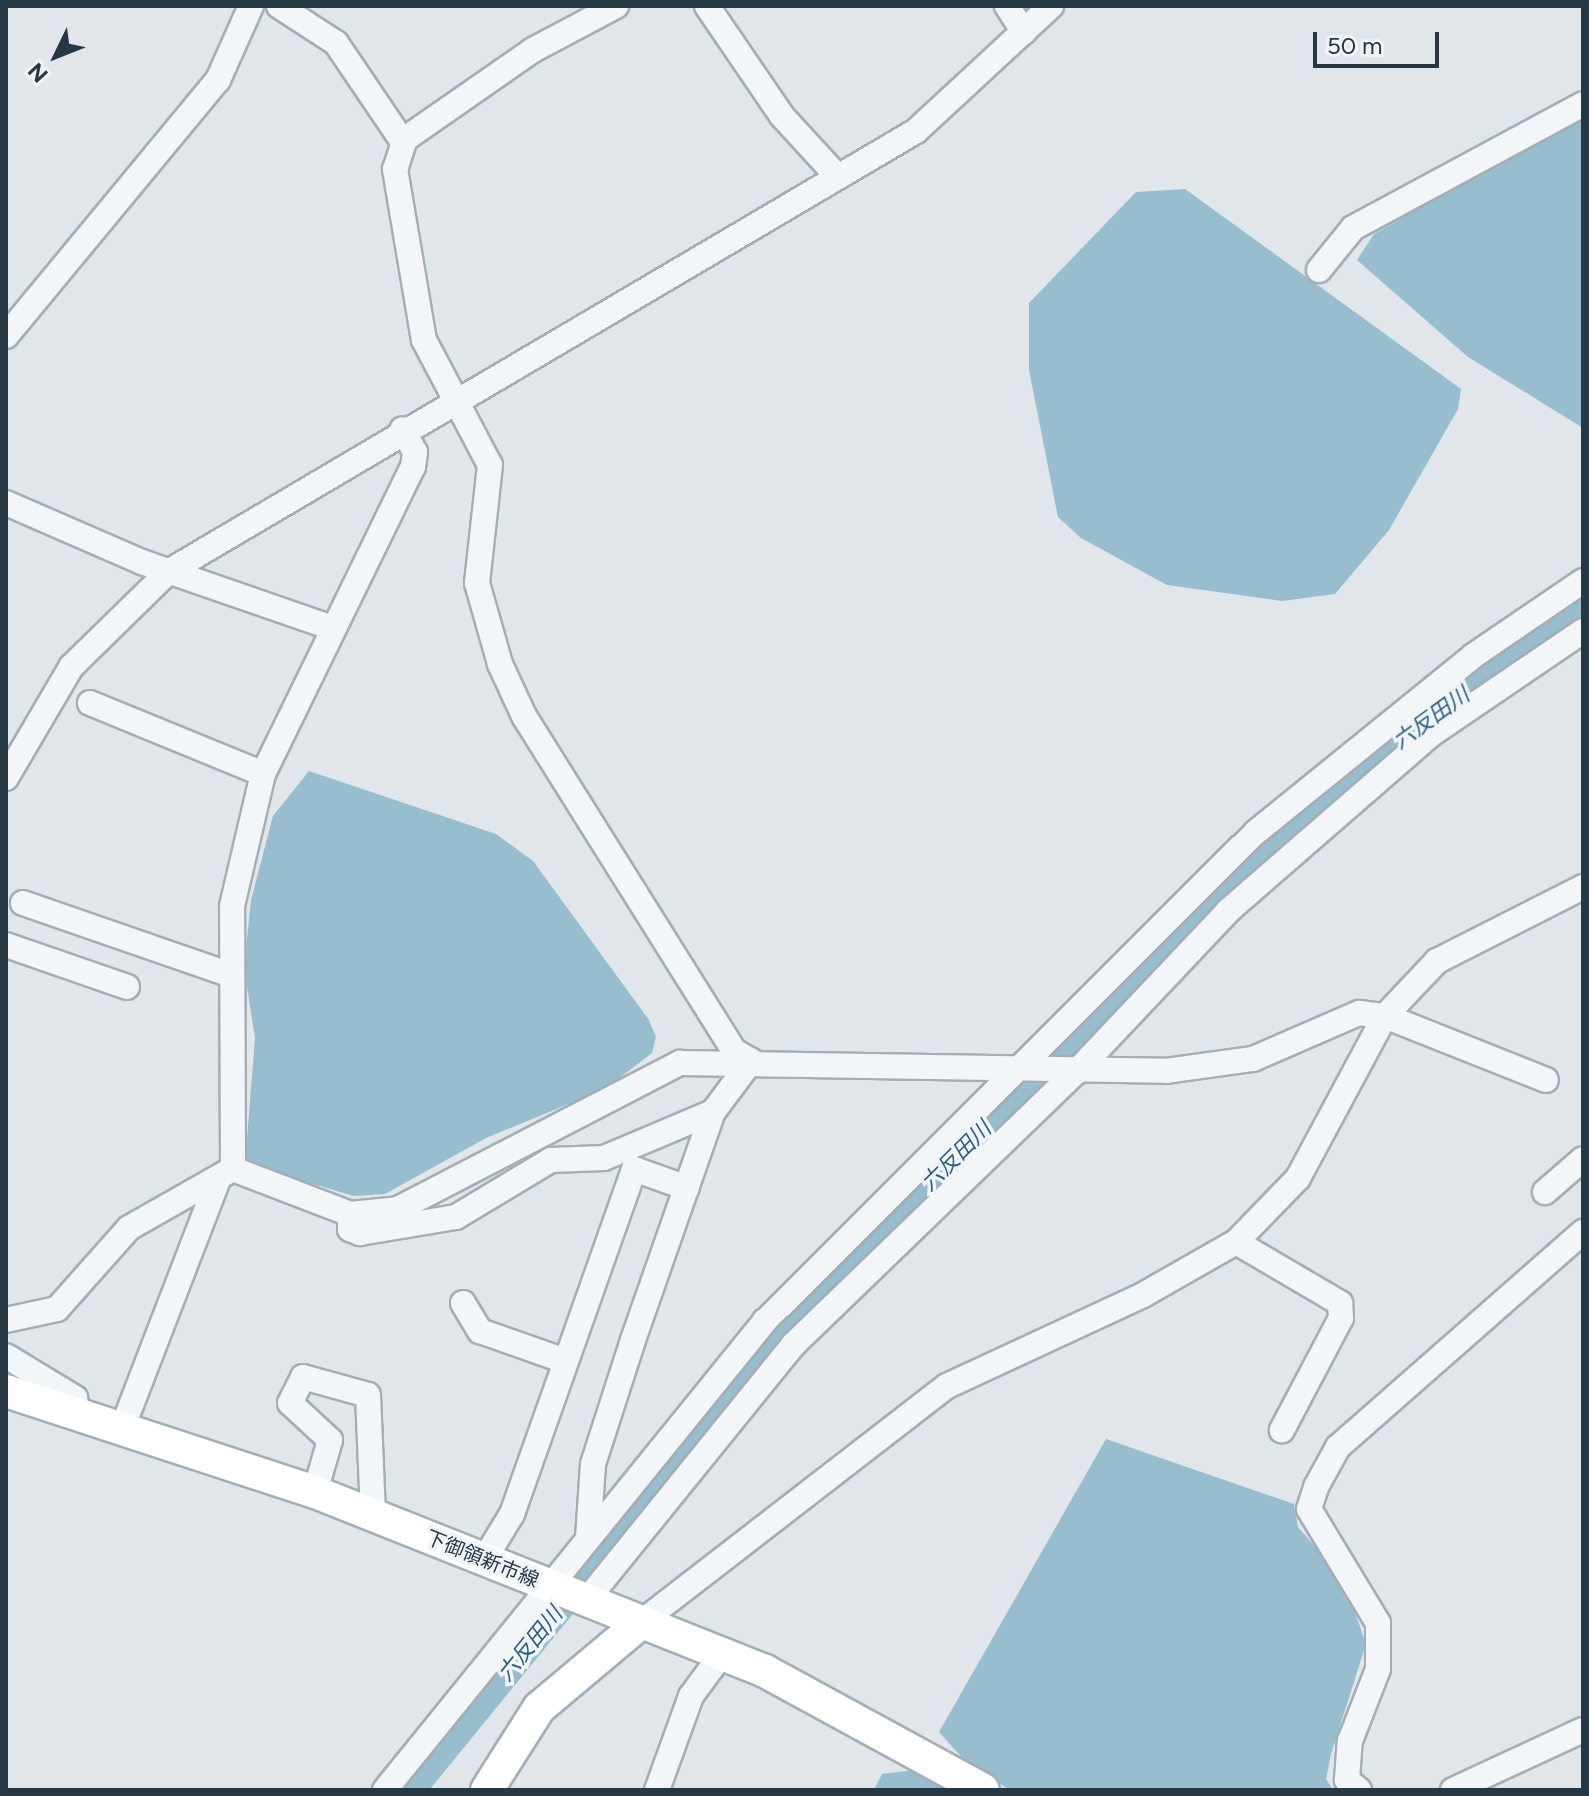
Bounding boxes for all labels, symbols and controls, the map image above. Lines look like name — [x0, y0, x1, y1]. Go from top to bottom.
north arrow — [16, 16, 96, 96]
scale bar — [1317, 16, 1443, 66]
text: 50 m — [1327, 31, 1383, 60]
text: N — [22, 57, 54, 88]
water label: 六反田川 — [1388, 681, 1474, 755]
water label: 六反田川 — [916, 1116, 996, 1196]
street label: 下御領新市線 — [422, 1525, 542, 1593]
water label: 六反田川 — [492, 1601, 568, 1687]

